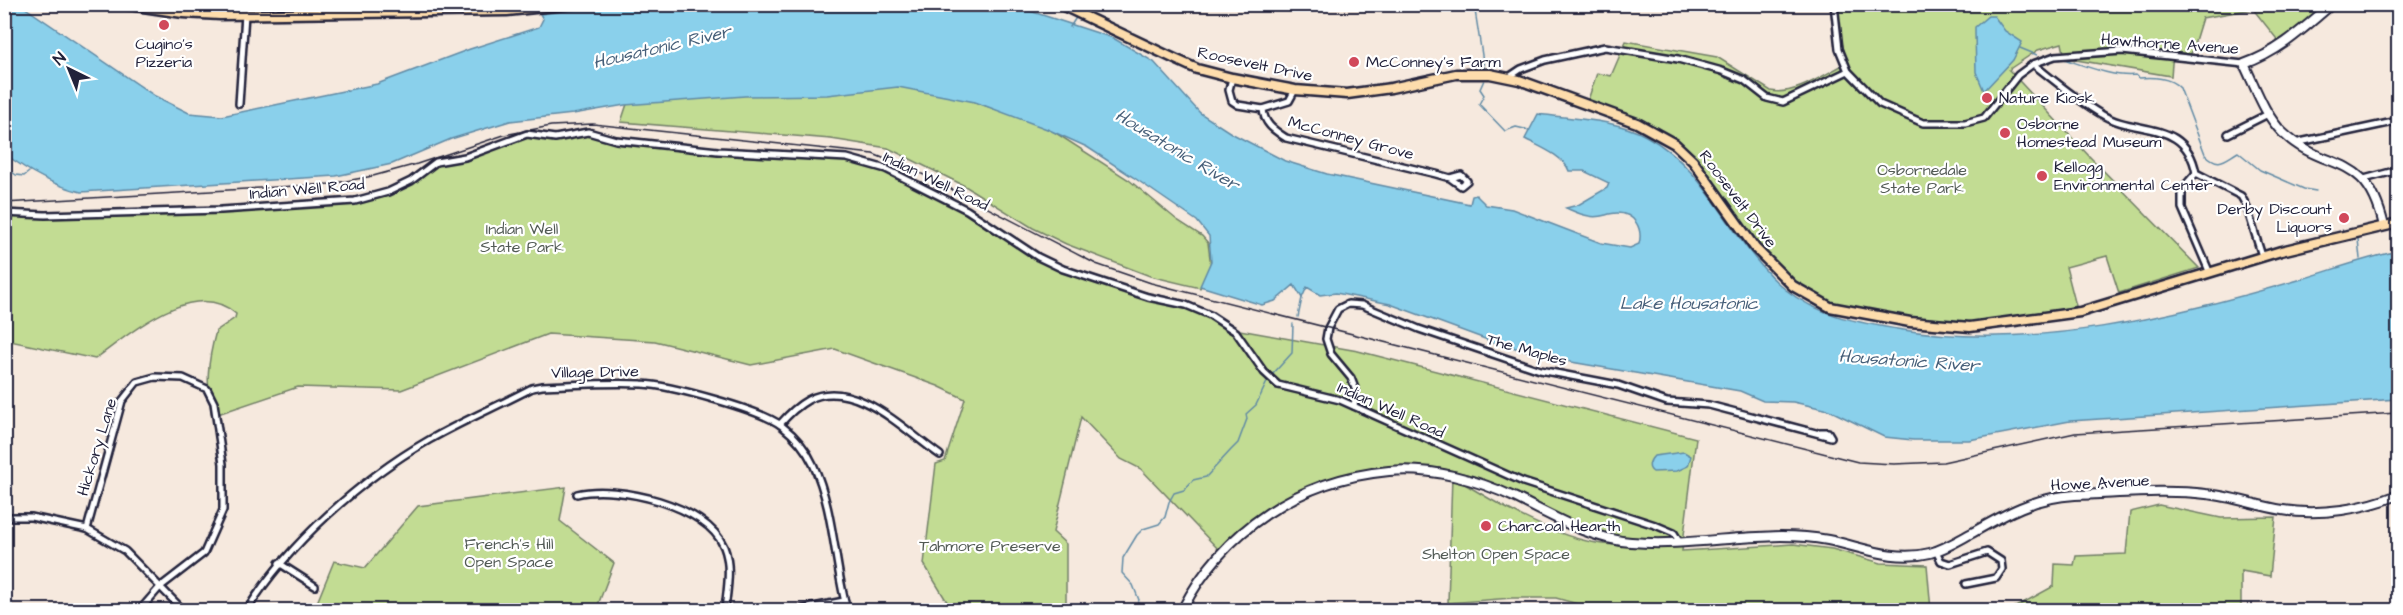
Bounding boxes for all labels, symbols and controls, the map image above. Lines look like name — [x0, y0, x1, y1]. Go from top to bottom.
marker: Cugino's Pizzeria — [157, 18, 171, 32]
water label: Housatonic River — [591, 19, 735, 75]
street label: Hawthorne Avenue — [2100, 28, 2240, 60]
place label: Cugino's Pizzeria — [135, 33, 193, 73]
north arrow — [39, 39, 99, 99]
street label: Roosevelt Drive — [1195, 41, 1315, 87]
text: N — [48, 47, 71, 70]
place label: McConney's Farm — [1366, 51, 1501, 74]
marker: McConney's Farm — [1347, 55, 1361, 69]
place label: Nature Kiosk — [1999, 87, 2095, 109]
marker: Nature Kiosk — [1980, 91, 1994, 105]
water label: Housatonic River — [1110, 103, 1245, 198]
street label: McConney Grove — [1285, 111, 1417, 166]
place label: Osborne Homestead Museum — [2017, 113, 2162, 153]
marker: Osborne Homestead Museum — [1998, 126, 2012, 140]
street label: Indian Well Road — [879, 146, 993, 216]
street label: Roosevelt Drive — [1694, 146, 1782, 253]
place label: Kellogg Environmental Center — [2054, 156, 2213, 196]
park label: Osbornedale State Park — [1877, 159, 1967, 199]
marker: Kellogg Environmental Center — [2035, 169, 2049, 183]
street label: Indian Well Road — [249, 173, 365, 205]
place label: Derby Discount Liquors — [2217, 198, 2333, 238]
marker: Derby Discount Liquors — [2337, 211, 2351, 225]
park label: Indian Well State Park — [480, 218, 564, 258]
water label: Lake Housatonic — [1620, 291, 1759, 316]
street label: The Maples — [1484, 328, 1570, 372]
water label: Housatonic River — [1838, 344, 1982, 379]
street label: Village Drive — [551, 360, 639, 385]
street label: Indian Well Road — [1334, 376, 1448, 444]
street label: Hickory Lane — [72, 395, 123, 499]
street label: Howe Avenue — [2050, 469, 2150, 497]
place label: Charcoal Hearth — [1498, 515, 1620, 537]
marker: Charcoal Hearth — [1479, 519, 1493, 533]
park label: French's Hill Open Space — [465, 533, 554, 573]
park label: Tahmore Preserve — [919, 535, 1061, 557]
park label: Shelton Open Space — [1422, 543, 1570, 565]

